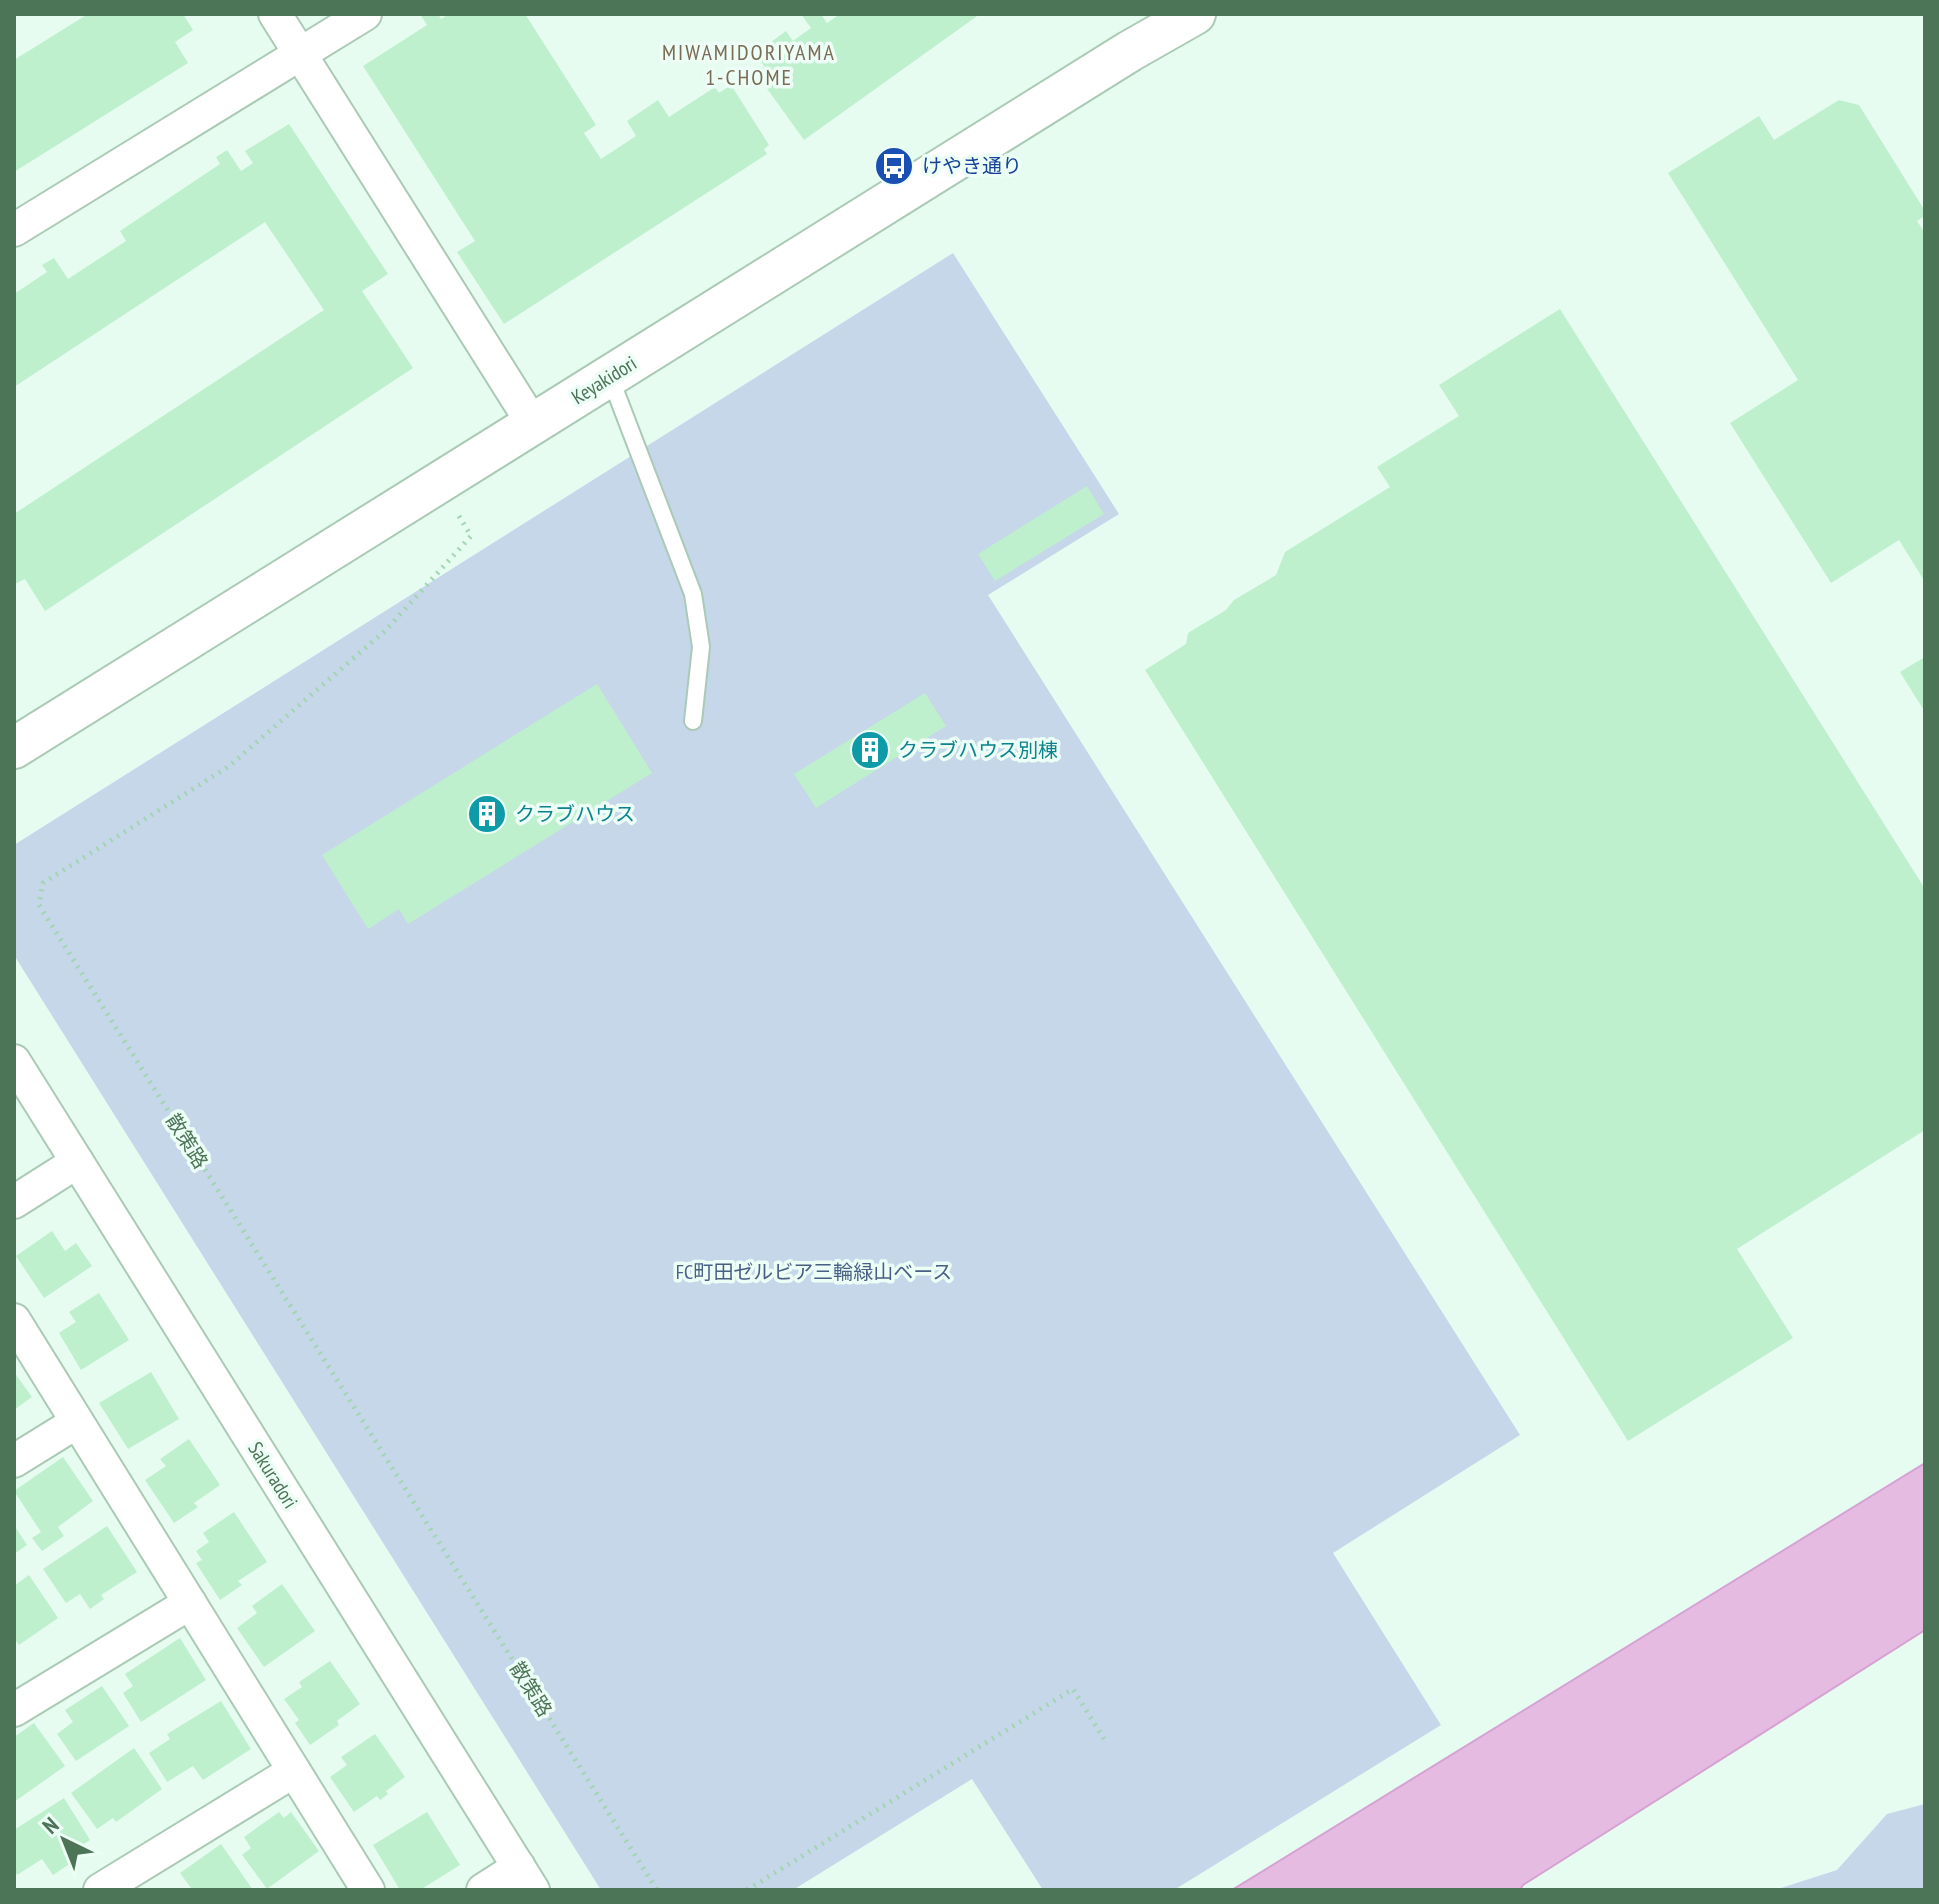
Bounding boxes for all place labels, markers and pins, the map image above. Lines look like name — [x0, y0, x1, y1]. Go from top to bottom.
bus stop icon: けやき通り — [873, 145, 915, 187]
place label: けやき通り — [922, 153, 1022, 179]
building icon: クラブハウス別棟 — [849, 729, 891, 771]
place label: クラブハウス別棟 — [898, 737, 1058, 763]
building icon: クラブハウス — [466, 793, 508, 835]
place label: クラブハウス — [515, 801, 635, 827]

